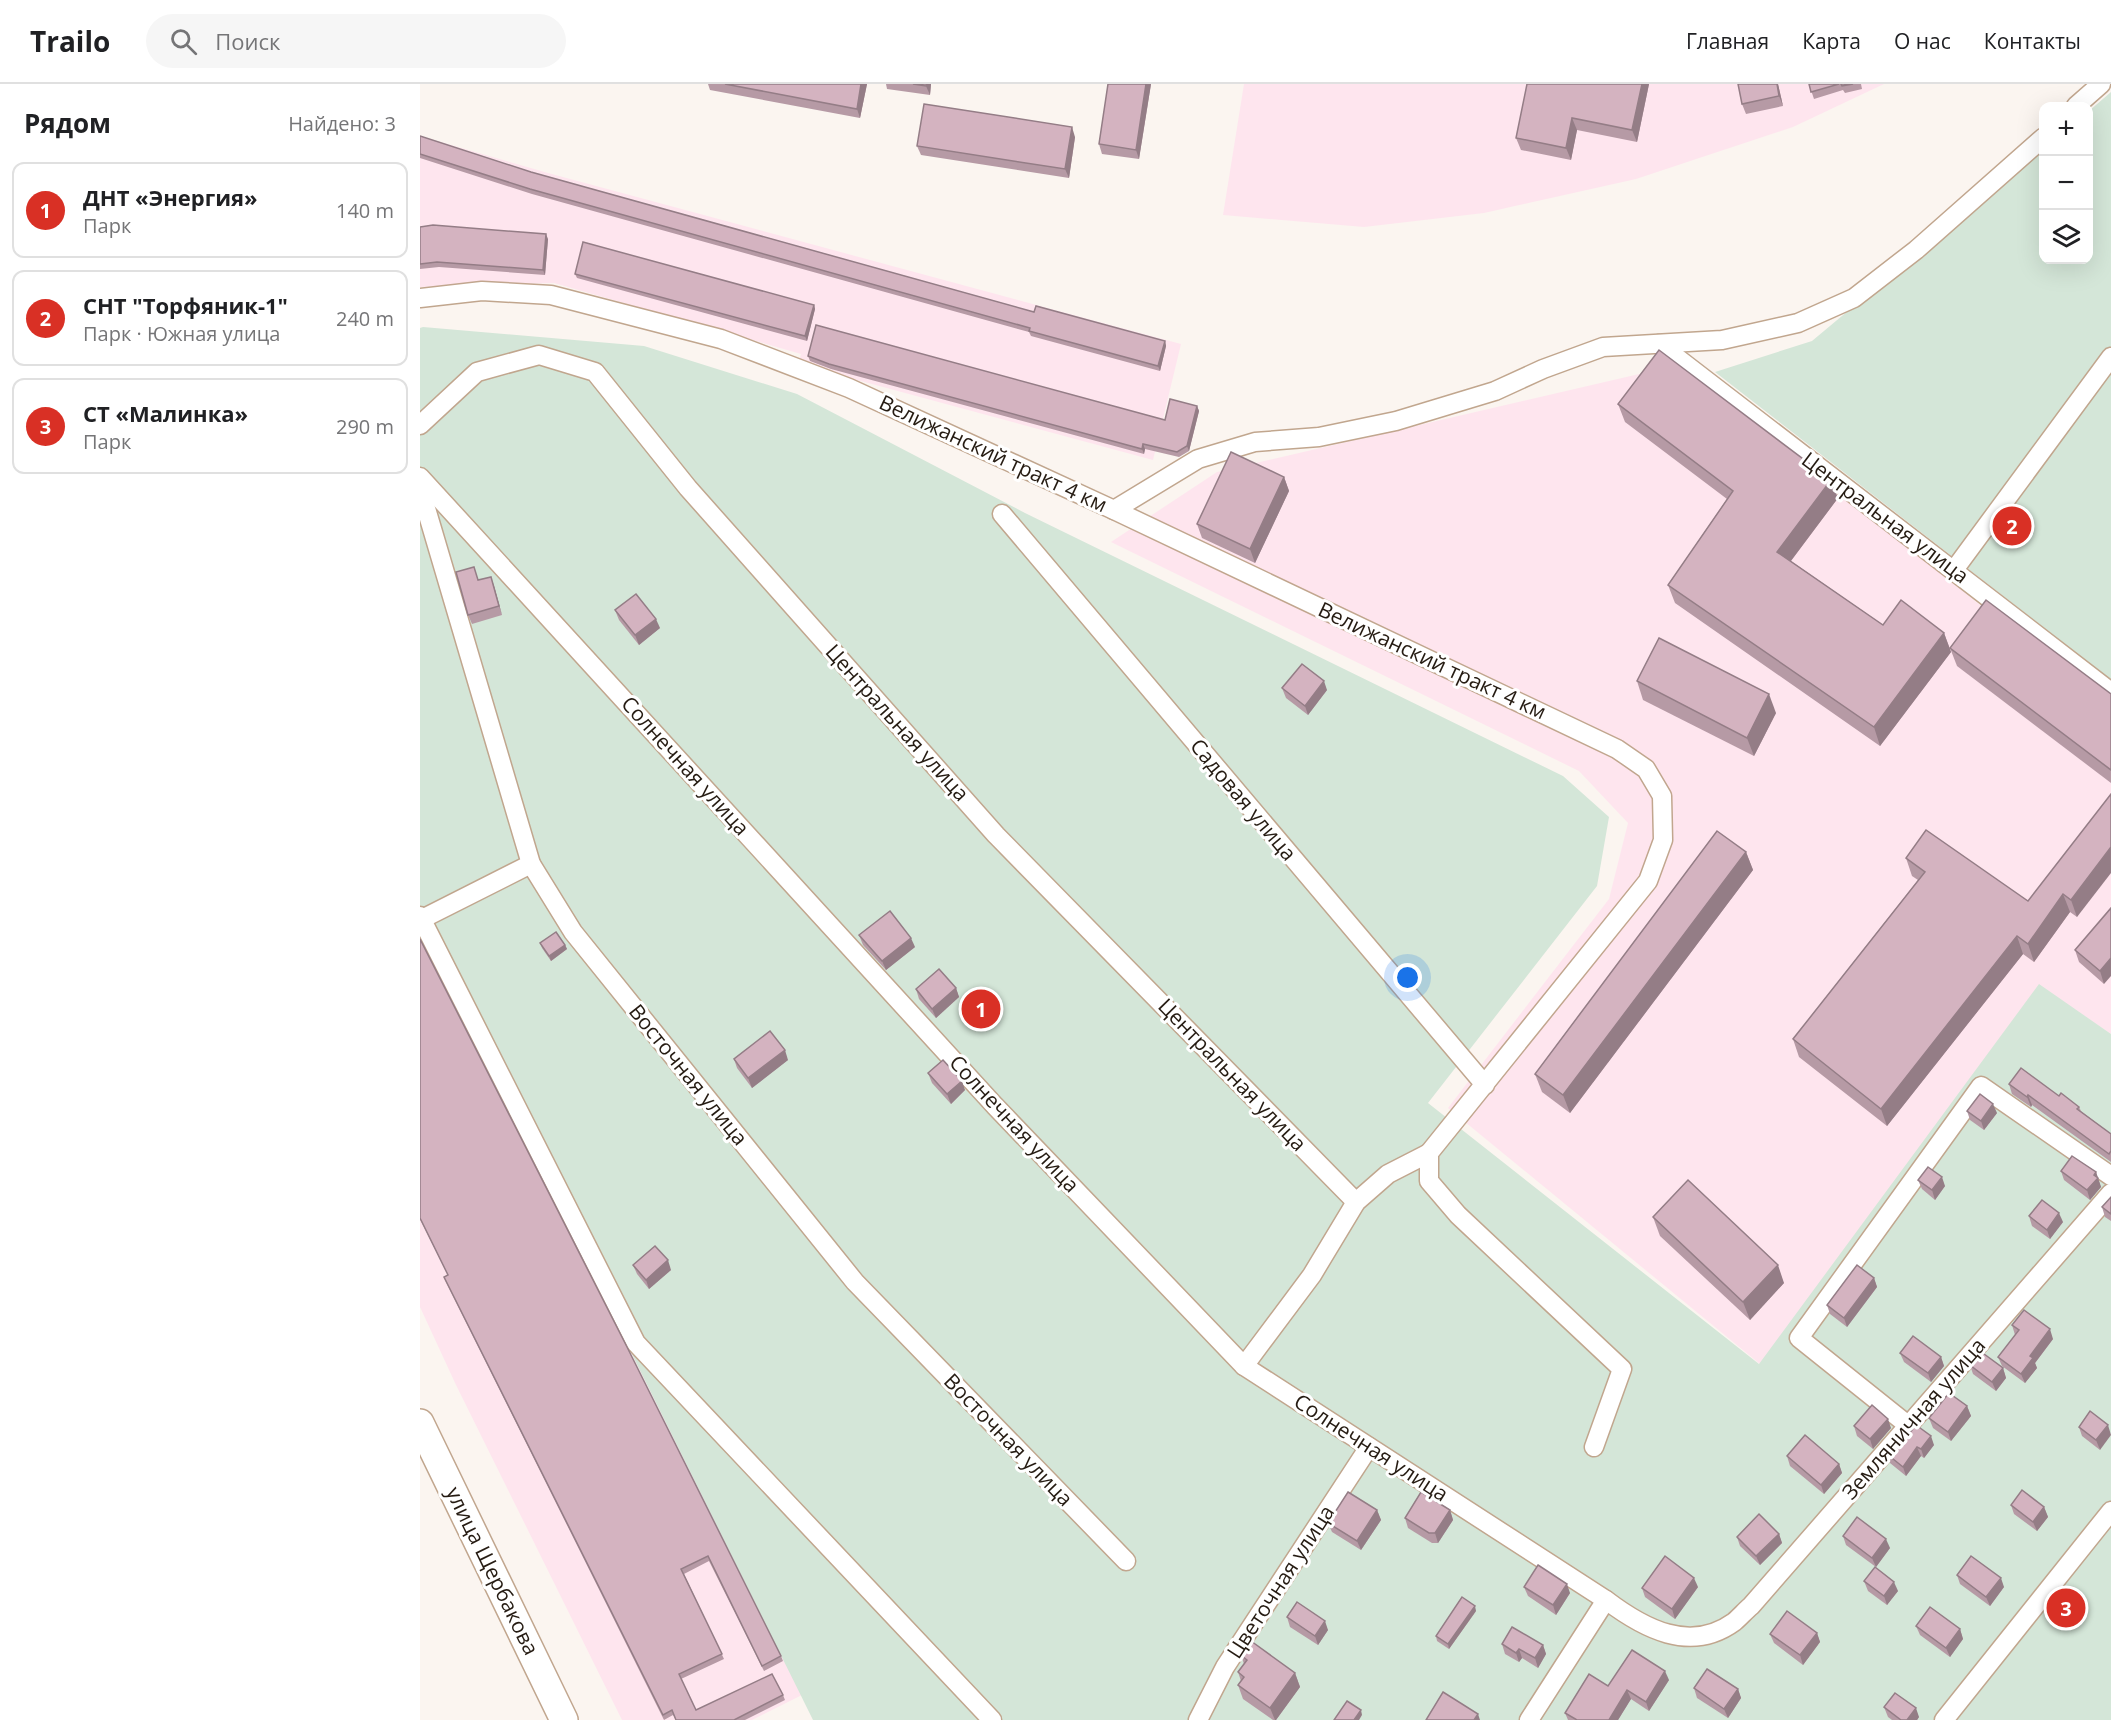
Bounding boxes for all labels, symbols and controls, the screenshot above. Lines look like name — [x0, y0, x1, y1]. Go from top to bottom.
search box — [146, 14, 566, 68]
text: Trailo — [30, 22, 110, 60]
icon: search — [167, 25, 200, 58]
text: Поиск — [215, 26, 280, 56]
text: Главная — [1686, 27, 1769, 55]
text: Карта — [1802, 27, 1861, 55]
text: О нас — [1894, 27, 1951, 55]
text: Контакты — [1984, 27, 2081, 55]
map controls — [2039, 102, 2093, 264]
button: + — [2039, 102, 2093, 156]
text: Рядом — [24, 105, 111, 141]
text: Найдено: 3 — [288, 110, 396, 137]
button: − — [2039, 156, 2093, 210]
text: ДНТ «Энергия» — [83, 182, 258, 212]
text: 1 — [40, 197, 51, 224]
text: 140 m — [336, 197, 394, 224]
button: layers — [2039, 210, 2093, 264]
text: Парк — [83, 212, 131, 239]
text: СНТ "Торфяник-1" — [83, 290, 288, 320]
text: 2 — [40, 305, 51, 332]
text: 240 m — [336, 305, 394, 332]
text: Парк · Южная улица — [83, 320, 280, 347]
street label: Велижанский тракт 4 км — [875, 388, 1112, 518]
text: CТ «Малинка» — [83, 398, 248, 428]
text: 3 — [40, 413, 51, 440]
text: 290 m — [336, 413, 394, 440]
text: Парк — [83, 428, 131, 455]
street label: Центральная улица — [1796, 445, 1975, 589]
pin: 2 — [1992, 504, 2032, 548]
street label: Велижанский тракт 4 км — [1314, 595, 1551, 725]
street label: Центральная улица — [820, 638, 976, 807]
street label: Солнечная улица — [616, 690, 756, 841]
street label: Садовая улица — [1184, 732, 1303, 866]
your location — [1393, 963, 1422, 992]
pin: 1 — [962, 986, 1000, 1032]
street label: Центральная улица — [1152, 992, 1313, 1157]
street label: Восточная улица — [623, 998, 754, 1151]
street label: Солнечная улица — [944, 1049, 1086, 1198]
street label: Земляничная улица — [1835, 1332, 1991, 1505]
street label: Восточная улица — [938, 1367, 1079, 1512]
street label: Солнечная улица — [1289, 1387, 1454, 1507]
street label: улица Щербакова — [440, 1482, 546, 1659]
street label: Цветочная улица — [1220, 1499, 1340, 1663]
pin: 3 — [2046, 1586, 2086, 1630]

